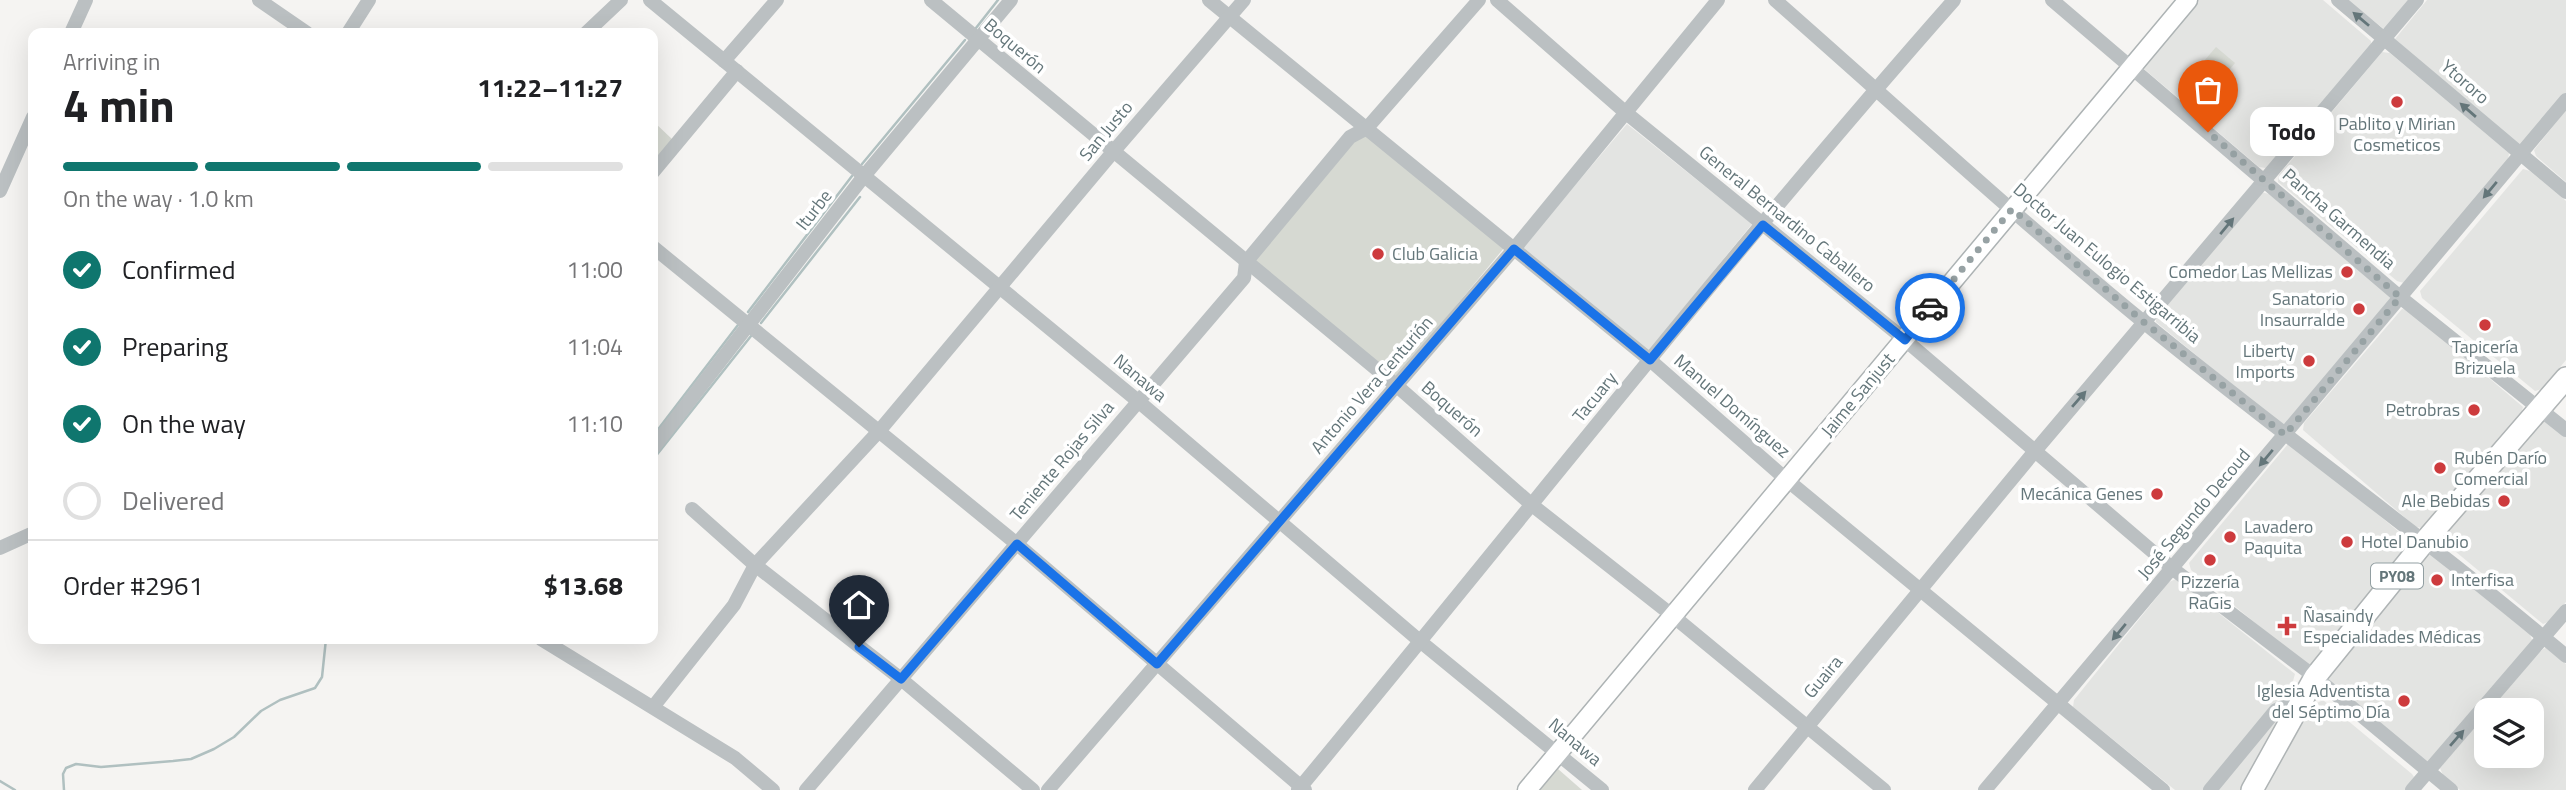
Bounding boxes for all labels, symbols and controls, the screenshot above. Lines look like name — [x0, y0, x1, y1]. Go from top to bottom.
street label: Boquerón — [978, 12, 1052, 80]
one-way arrow — [2353, 12, 2370, 27]
text: Arriving in — [63, 44, 160, 79]
street label: Ytororo — [2435, 53, 2495, 110]
pin — [2178, 60, 2238, 132]
text: 11:22–11:27 — [477, 68, 623, 107]
text: 4 min — [63, 70, 175, 140]
icon: bag — [2189, 71, 2227, 109]
marker: Pablito y Mirian Cosmeticos — [2389, 94, 2405, 110]
street label: San Justo — [1072, 95, 1139, 167]
one-way arrow — [2459, 102, 2477, 118]
callout: Todo — [2250, 108, 2334, 156]
place label: Pablito y Mirian Cosmeticos — [2338, 110, 2456, 158]
text: Todo — [2268, 114, 2316, 149]
street label: General Bernardino Caballero — [1693, 139, 1881, 298]
street label: Pancha Garmendia — [2277, 162, 2402, 276]
street label: Doctor Juan Eulogio Estigarribia — [2008, 176, 2207, 349]
text: On the way · 1.0 km — [63, 181, 254, 216]
one-way arrow — [2482, 181, 2498, 199]
street label: Iturbe — [789, 184, 838, 236]
one-way arrow — [2219, 217, 2234, 235]
place label: Club Galicia — [1392, 240, 1478, 267]
marker: Club Galicia — [1370, 246, 1386, 262]
text: Confirmed — [122, 250, 236, 289]
icon: check — [63, 251, 101, 289]
text: 11:00 — [566, 252, 623, 287]
place label: Comedor Las Mellizas — [2169, 258, 2333, 285]
marker: Comedor Las Mellizas — [2339, 264, 2355, 280]
courier — [1895, 273, 1965, 343]
place label: Sanatorio Insaurralde — [2260, 285, 2345, 333]
icon: car — [1911, 289, 1949, 327]
marker: Sanatorio Insaurralde — [2351, 301, 2367, 317]
street label: Antonio Vera Centurión — [1304, 310, 1439, 460]
marker: Tapicería Brizuela — [2477, 317, 2493, 333]
text: Preparing — [122, 327, 228, 366]
icon: check — [63, 328, 101, 366]
text: 11:04 — [566, 329, 623, 364]
place label: Tapicería Brizuela — [2452, 333, 2518, 381]
place label: Liberty Imports — [2236, 337, 2295, 385]
street label: Jaime Sanjust — [1814, 346, 1901, 443]
street label: Nanawa — [1108, 347, 1173, 408]
street label: Manuel Domínguez — [1668, 347, 1796, 464]
marker: Liberty Imports — [2301, 353, 2317, 369]
street label: Tacuary — [1566, 365, 1624, 428]
street label: Boquerón — [1416, 374, 1489, 443]
one-way arrow — [2071, 391, 2086, 408]
street label: Teniente Rojas Silva — [1003, 395, 1120, 527]
place label: Petrobras — [2385, 396, 2460, 423]
marker: Petrobras — [2466, 402, 2482, 418]
text: On the way — [122, 404, 246, 443]
icon: check — [63, 405, 101, 443]
text: 11:10 — [566, 406, 623, 441]
street label: José Segundo Decoud — [2131, 442, 2256, 585]
place label: Rubén Darío Comercial — [2454, 444, 2547, 492]
one-way arrow — [2259, 450, 2274, 467]
marker: Rubén Darío Comercial — [2432, 460, 2448, 476]
place label: Mecánica Genes — [2020, 480, 2143, 507]
text: Delivered — [122, 481, 225, 520]
marker: Mecánica Genes — [2149, 486, 2165, 502]
place label: Ale Bebidas — [2402, 487, 2490, 514]
marker: Ale Bebidas — [2496, 493, 2512, 509]
place label: Lavadero Paquita — [2244, 513, 2313, 561]
place label: Hotel Danubio — [2361, 528, 2469, 555]
marker: Lavadero Paquita — [2222, 529, 2238, 545]
marker: Hotel Danubio — [2339, 534, 2355, 550]
marker: Pizzería RaGis — [2202, 552, 2218, 568]
road number: PY08 — [2371, 564, 2423, 589]
text: Order #2961 — [63, 566, 203, 605]
text: $13.68 — [544, 566, 623, 605]
place label: Interfisa — [2451, 566, 2514, 593]
place label: Pizzería RaGis — [2180, 568, 2240, 616]
marker: Interfisa — [2429, 572, 2445, 588]
pin — [829, 575, 889, 647]
icon: home — [840, 586, 878, 624]
place label: Ñasaindy Especialidades Médicas — [2303, 602, 2481, 650]
marker: Ñasaindy Especialidades Médicas — [2277, 616, 2297, 636]
one-way arrow — [2112, 624, 2127, 641]
street label: Guaira — [1797, 649, 1849, 704]
place label: Iglesia Adventista del Séptimo Día — [2257, 677, 2390, 725]
marker: Iglesia Adventista del Séptimo Día — [2396, 693, 2412, 709]
map controls — [2474, 698, 2544, 768]
button: layers — [2474, 698, 2544, 768]
street label: Nanawa — [1543, 711, 1608, 772]
one-way arrow — [2449, 729, 2465, 747]

